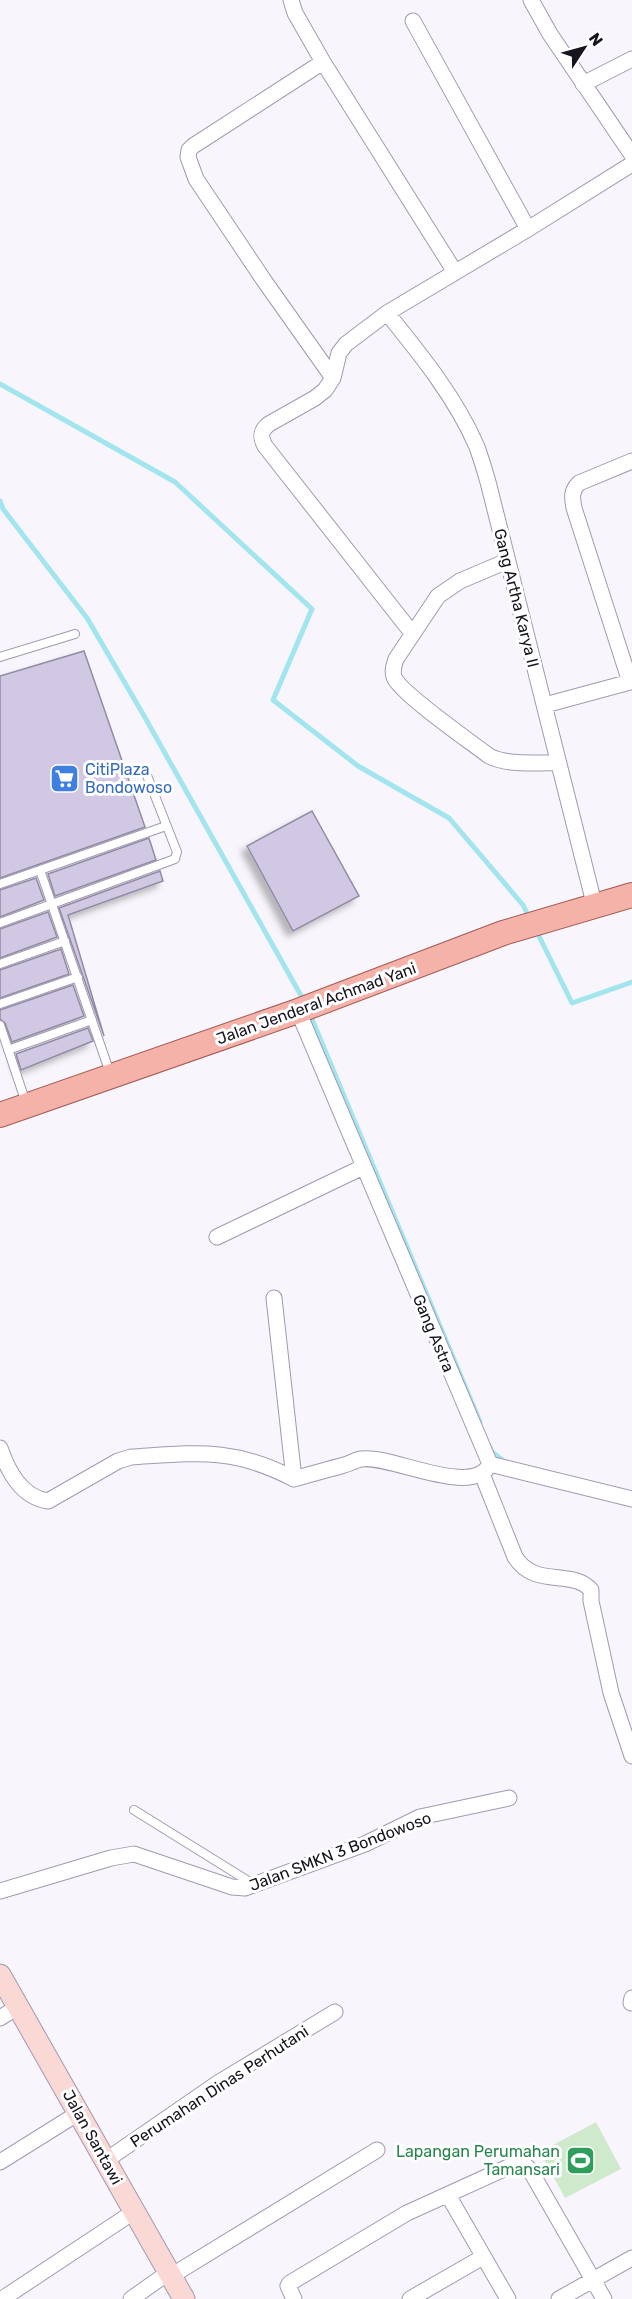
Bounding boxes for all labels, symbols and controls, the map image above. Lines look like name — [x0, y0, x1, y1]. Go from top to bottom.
north arrow — [554, 18, 614, 78]
text: N — [585, 29, 607, 50]
street label: Gang Artha Karya II — [490, 527, 543, 670]
place label: CitiPlaza Bondowoso — [85, 760, 172, 797]
supermarket icon: CitiPlaza Bondowoso — [48, 762, 80, 794]
street label: Jalan Jenderal Achmad Yani — [214, 958, 419, 1048]
street label: Gang Astra — [409, 1292, 458, 1375]
street label: Jalan SMKN 3 Bondowoso — [247, 1808, 434, 1895]
street label: Perumahan Dinas Perhutani — [127, 2022, 312, 2151]
street label: Jalan Santawi — [59, 2087, 126, 2188]
place label: Lapangan Perumahan Tamansari — [396, 2142, 560, 2179]
sports icon: Lapangan Perumahan Tamansari — [565, 2144, 597, 2176]

